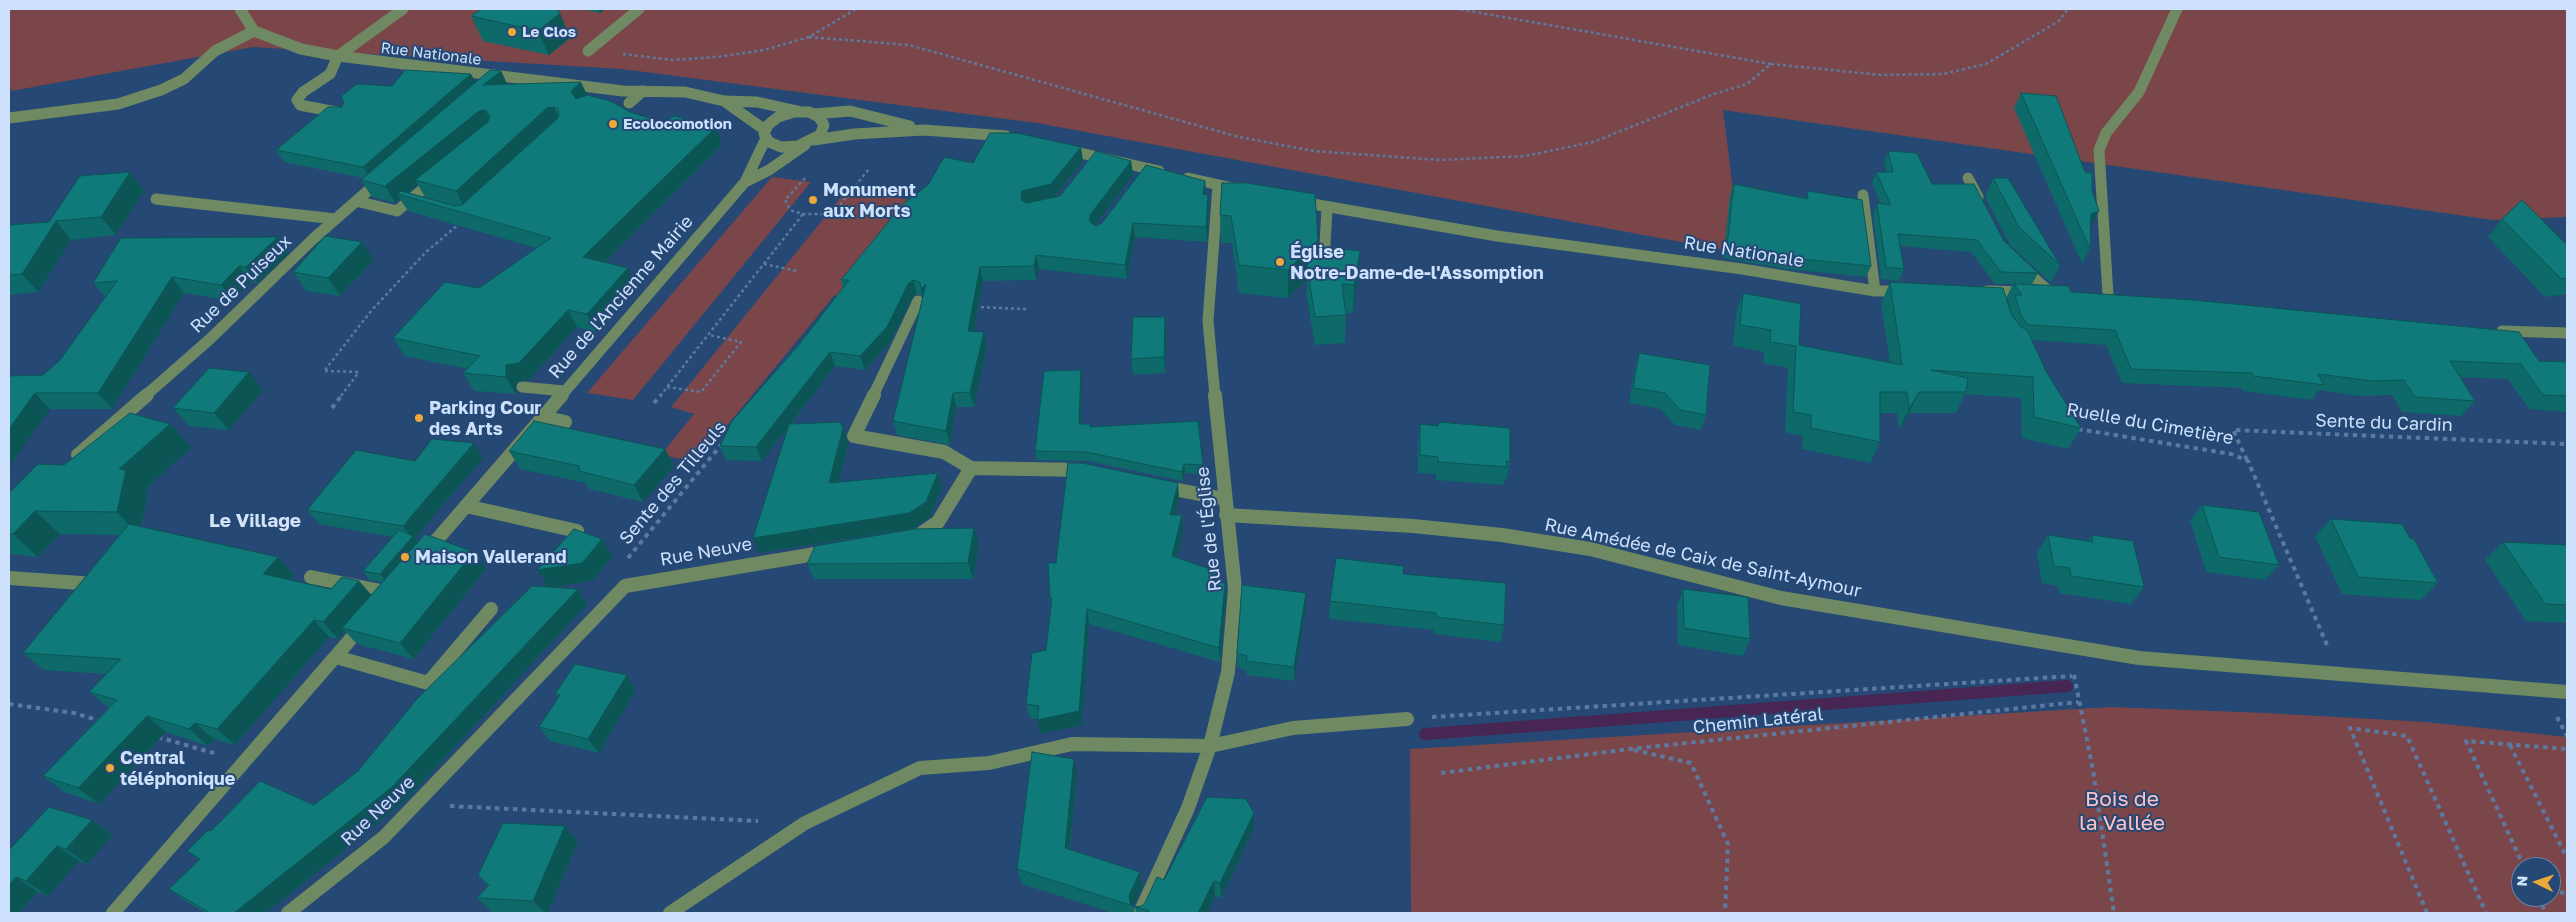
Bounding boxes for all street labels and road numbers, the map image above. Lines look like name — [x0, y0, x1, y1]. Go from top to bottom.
street label: Rue Nationale — [380, 39, 482, 69]
street label: Rue de l'Ancienne Mairie — [544, 211, 698, 383]
street label: Rue de Puiseux — [186, 230, 296, 338]
street label: Rue Nationale — [1682, 232, 1806, 272]
street label: Ruelle du Cimetière — [2065, 399, 2235, 449]
street label: Sente du Cardin — [2315, 410, 2453, 436]
street label: Sente des Tilleuls — [615, 417, 731, 549]
street label: Rue de l'Église — [1192, 466, 1226, 592]
street label: Rue Amédée de Caix de Saint-Aymour — [1543, 514, 1863, 602]
street label: Rue Neuve — [658, 533, 754, 571]
street label: Chemin Latéral — [1692, 703, 1824, 739]
street label: Rue Neuve — [337, 771, 419, 851]

